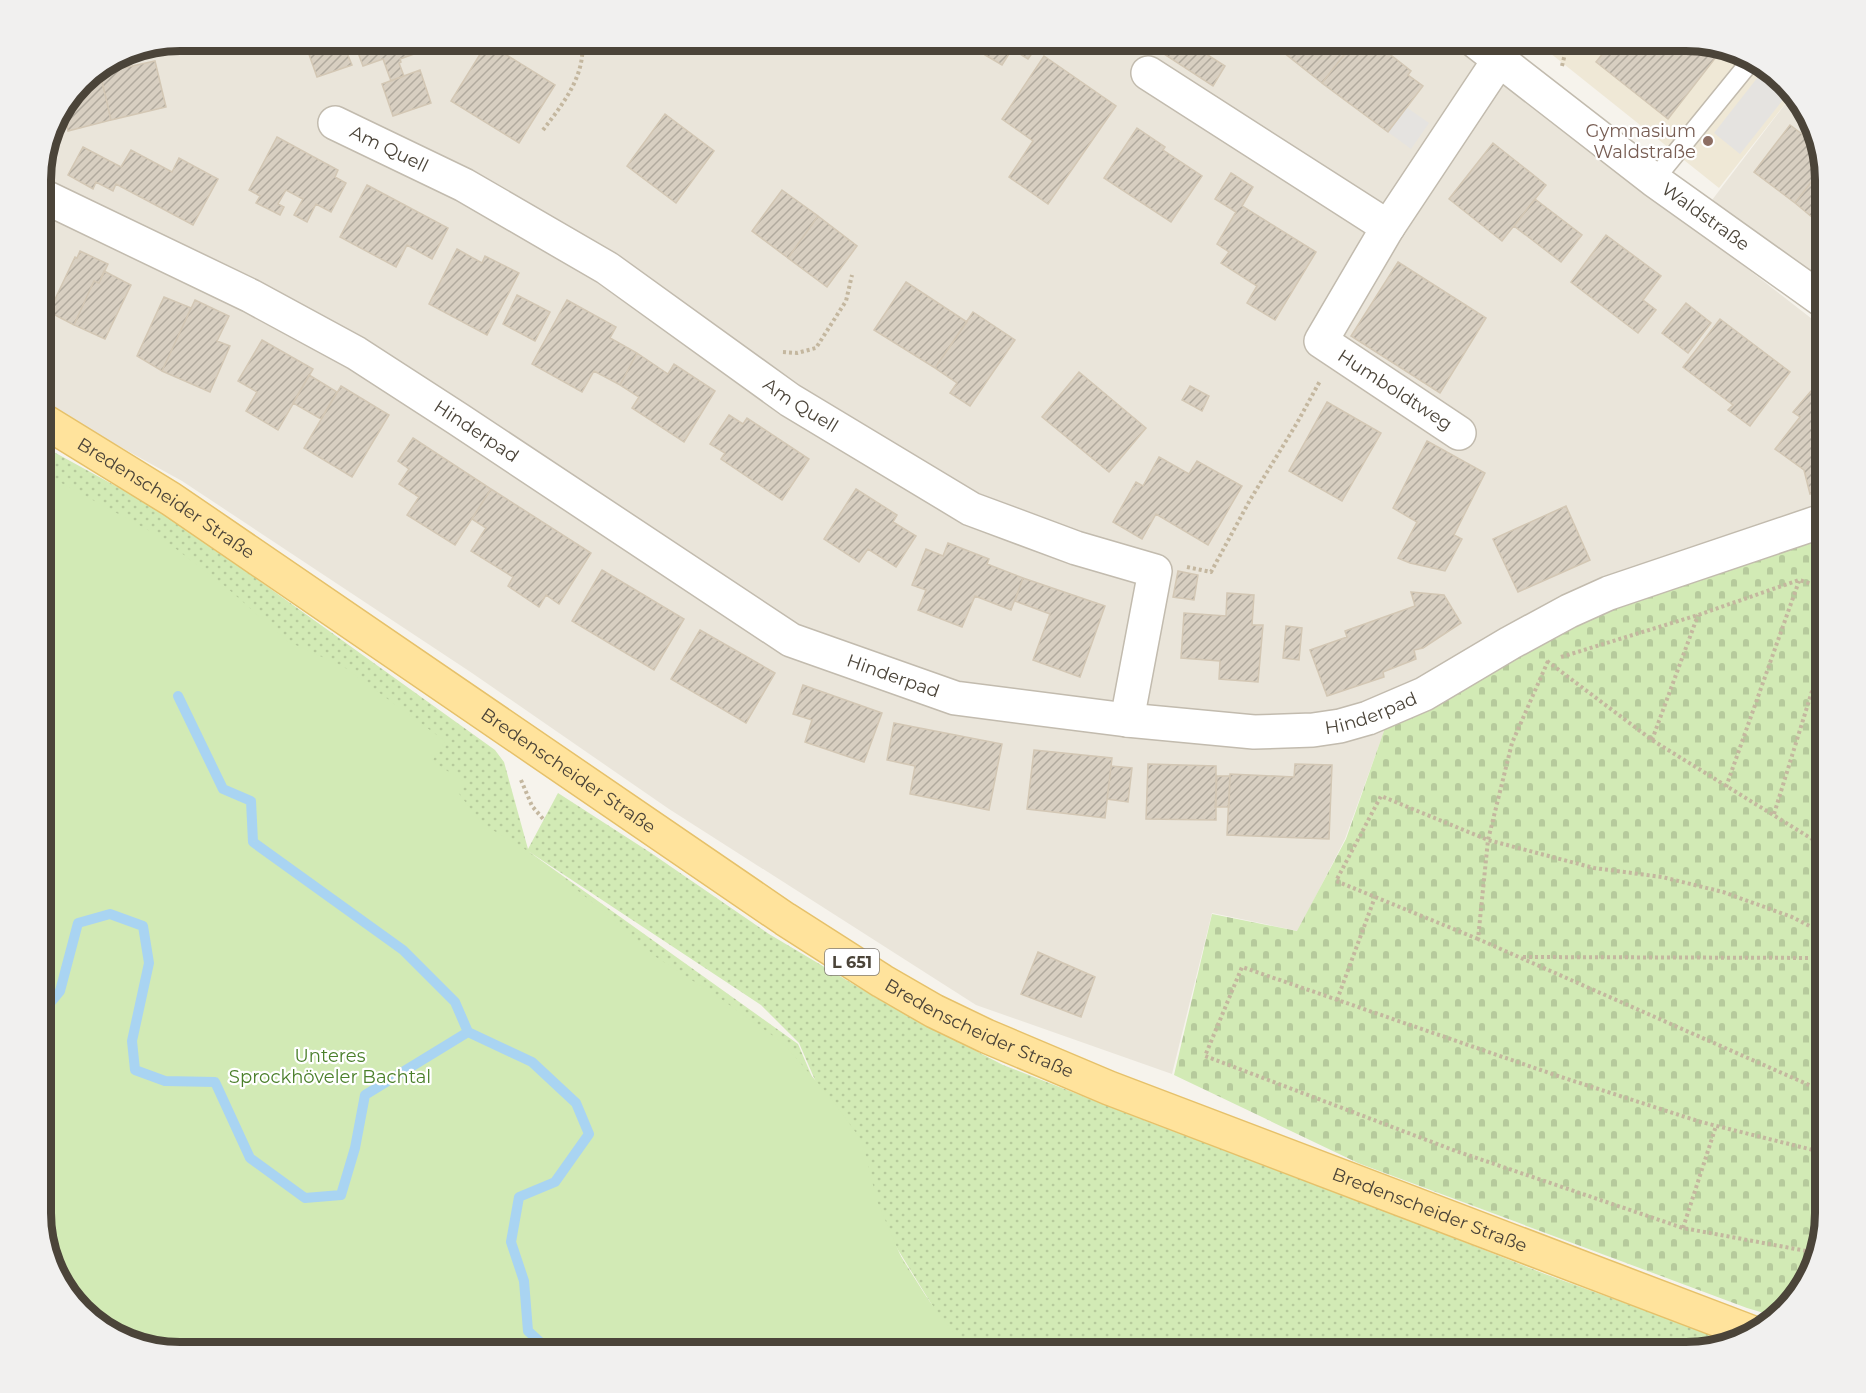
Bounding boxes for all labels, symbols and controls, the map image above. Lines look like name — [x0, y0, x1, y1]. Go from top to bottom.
place label: Gymnasium Waldstraße — [1586, 120, 1696, 163]
street label: Am Quell — [346, 121, 432, 177]
marker: Gymnasium Waldstraße — [1701, 134, 1715, 148]
street label: Waldstraße — [1657, 178, 1754, 256]
street label: Humboldtweg — [1334, 345, 1456, 435]
street label: Am Quell — [759, 373, 842, 437]
street label: Hinderpad — [430, 395, 523, 467]
street label: Bredenscheider Straße — [73, 433, 259, 564]
street label: Hinderpad — [844, 650, 942, 703]
street label: Hinderpad — [1323, 687, 1420, 739]
street label: Bredenscheider Straße — [477, 703, 660, 838]
road number: L 651 — [825, 949, 879, 975]
street label: Bredenscheider Straße — [881, 974, 1077, 1083]
park label: Unteres Sprockhöveler Bachtal — [229, 1045, 431, 1088]
street label: Bredenscheider Straße — [1329, 1163, 1530, 1257]

